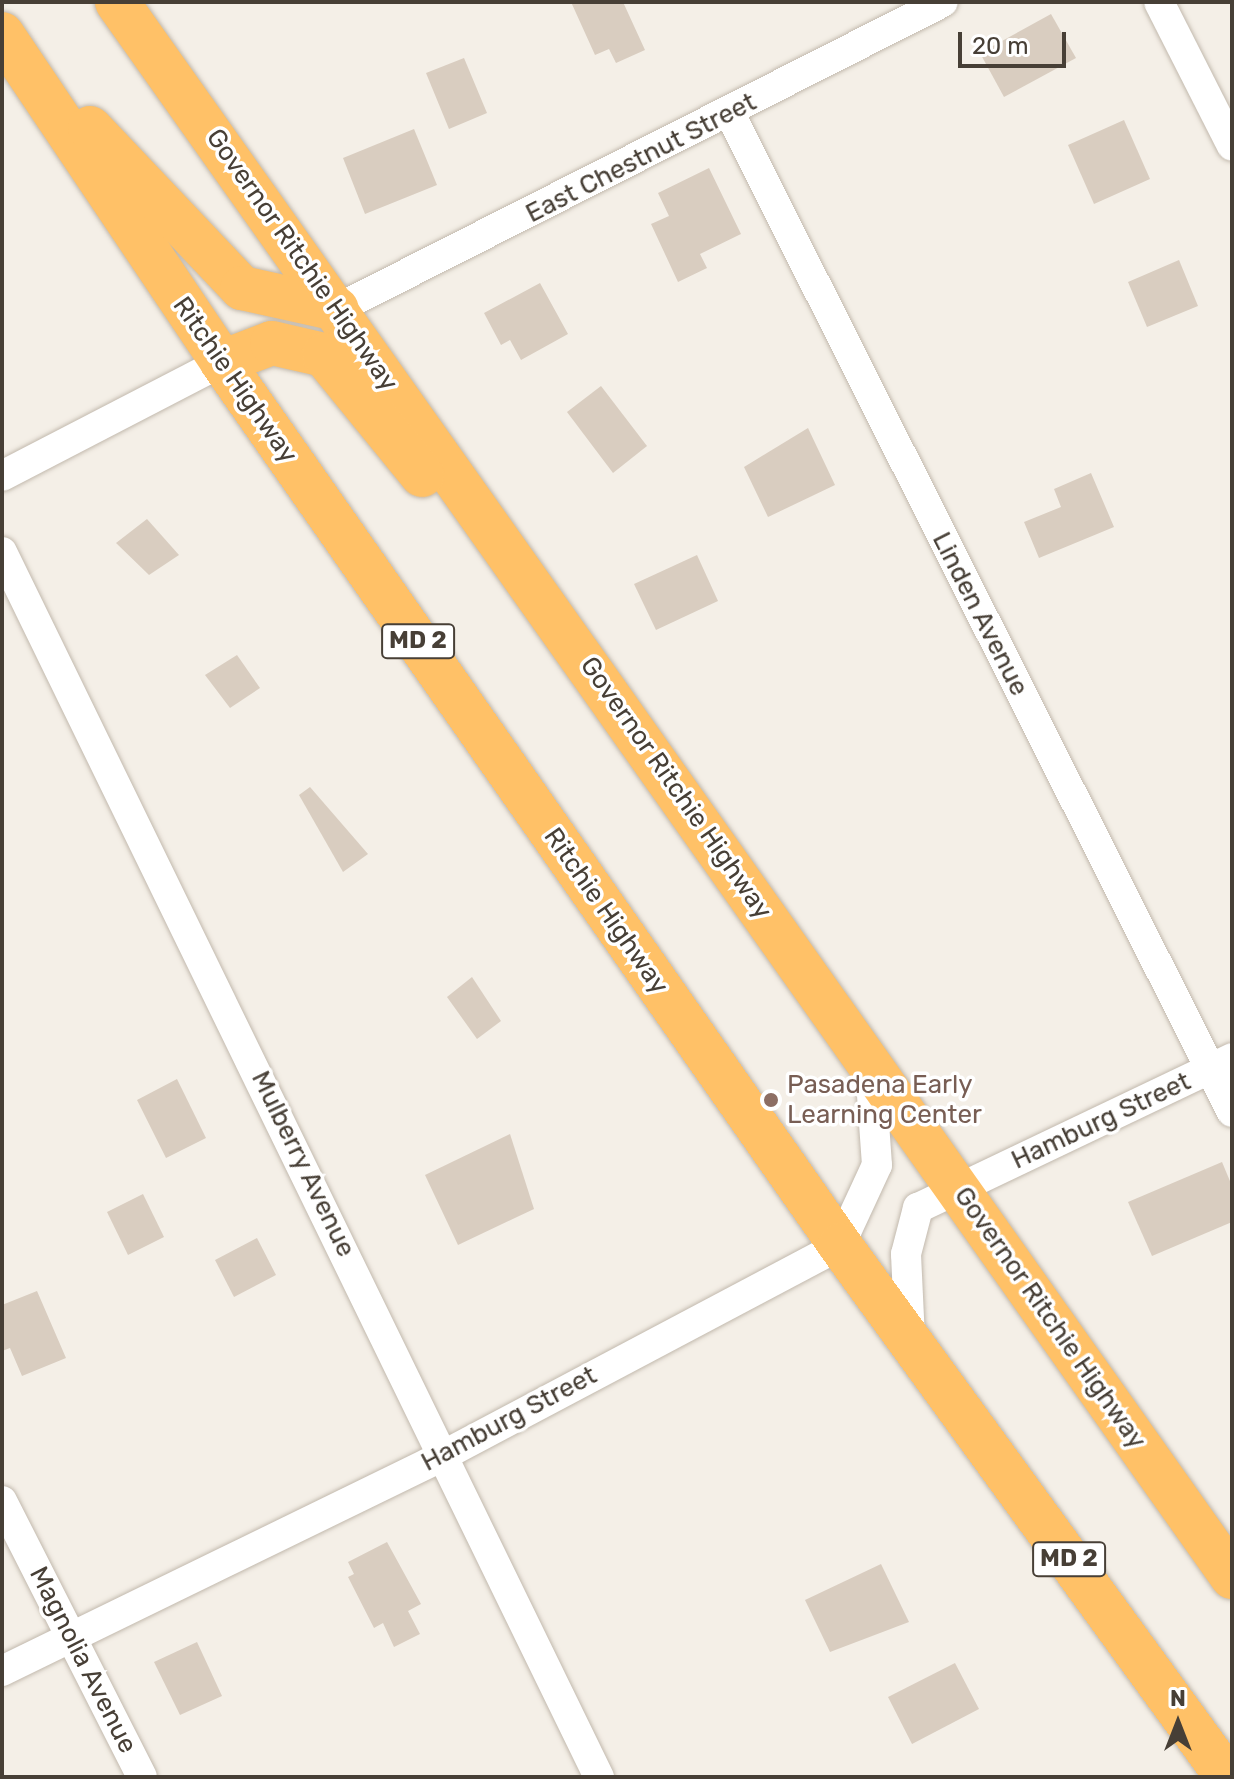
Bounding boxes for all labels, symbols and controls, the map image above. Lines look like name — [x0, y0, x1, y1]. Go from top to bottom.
scale bar — [962, 16, 1070, 66]
text: 20 m — [972, 32, 1029, 60]
street label: East Chestnut Street — [521, 86, 761, 230]
street label: Governor Ritchie Highway — [199, 123, 405, 397]
street label: Ritchie Highway — [166, 291, 304, 469]
street label: Linden Avenue — [925, 527, 1035, 701]
road number: MD 2 — [380, 621, 456, 661]
street label: Governor Ritchie Highway — [573, 651, 779, 925]
street label: Ritchie Highway — [537, 822, 675, 1000]
street label: Mulberry Avenue — [244, 1065, 362, 1263]
street label: Hamburg Street — [1007, 1066, 1195, 1176]
place label: Pasadena Early Learning Center — [787, 1069, 982, 1130]
marker: Pasadena Early Learning Center — [762, 1091, 780, 1109]
street label: Governor Ritchie Highway — [947, 1181, 1153, 1455]
street label: Hamburg Street — [416, 1360, 602, 1478]
road number: MD 2 — [1031, 1539, 1107, 1579]
street label: Magnolia Avenue — [22, 1561, 144, 1759]
north arrow — [1138, 1683, 1218, 1763]
text: N — [1170, 1685, 1186, 1712]

